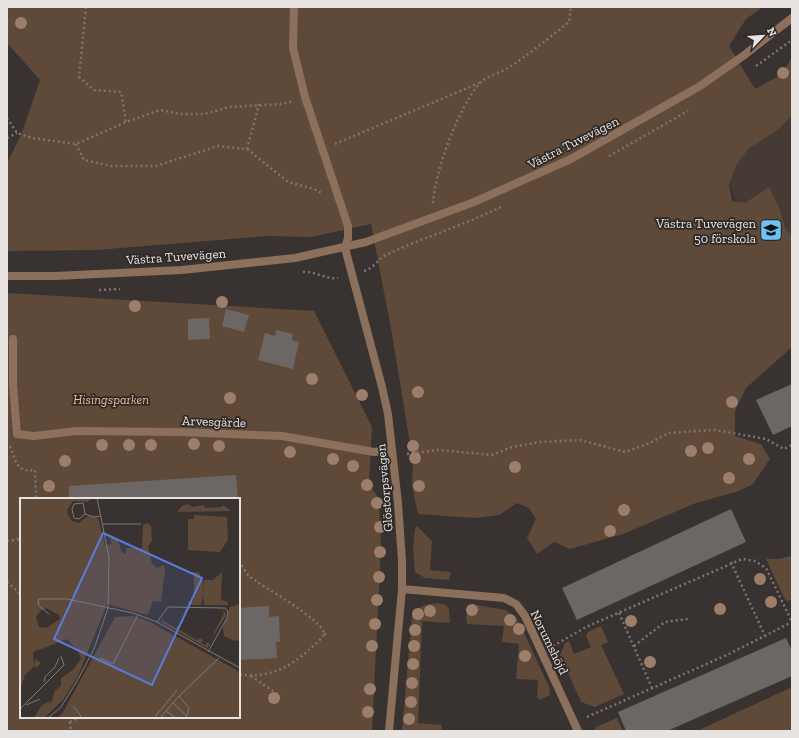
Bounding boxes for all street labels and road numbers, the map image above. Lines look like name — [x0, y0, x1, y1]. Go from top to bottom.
street label: Västra Tuvevägen — [524, 113, 622, 172]
street label: Västra Tuvevägen — [125, 245, 227, 268]
street label: Arvesgärde — [182, 413, 246, 430]
street label: Glöstorpsvägen — [373, 443, 396, 533]
street label: Norumshöjd — [527, 607, 572, 677]

